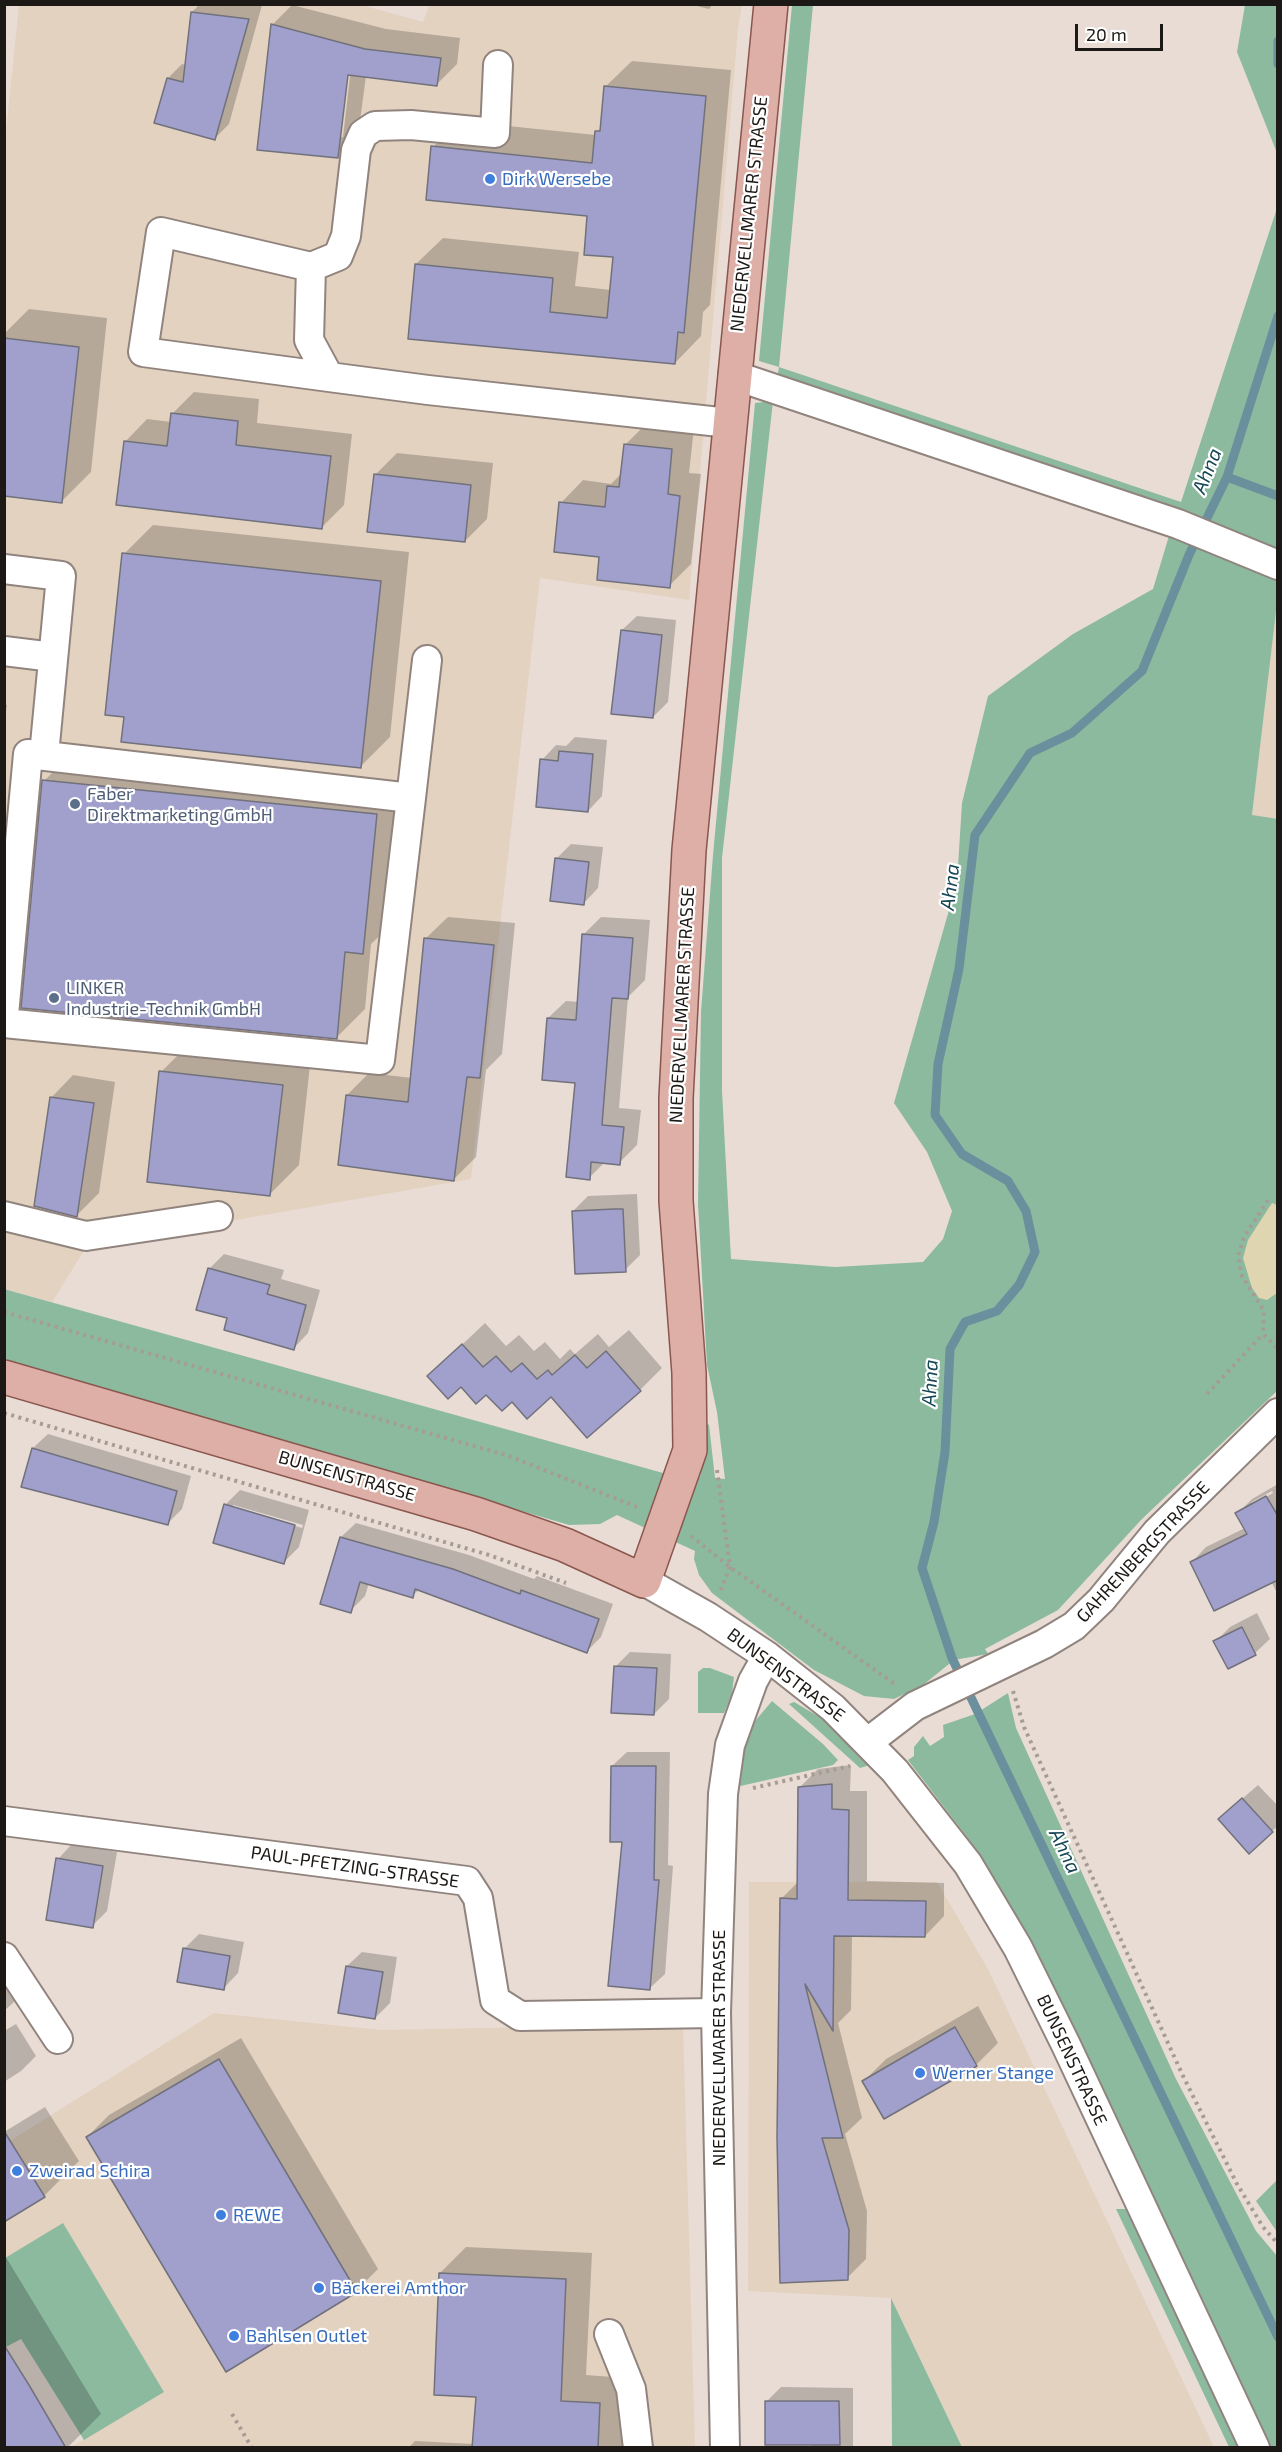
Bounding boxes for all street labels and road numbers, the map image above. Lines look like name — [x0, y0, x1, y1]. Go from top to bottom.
street label: NIEDERVELLMARER STRASSE — [726, 95, 772, 333]
street label: NIEDERVELLMARER STRASSE — [665, 886, 699, 1124]
street label: BUNSENSTRASSE — [276, 1446, 418, 1506]
street label: GAHRENBERGSTRASSE — [1072, 1477, 1214, 1627]
street label: BUNSENSTRASSE — [723, 1624, 849, 1726]
street label: PAUL-PFETZING-STRASSE — [249, 1842, 461, 1892]
street label: NIEDERVELLMARER STRASSE — [708, 1930, 730, 2166]
street label: BUNSENSTRASSE — [1032, 1991, 1112, 2129]

